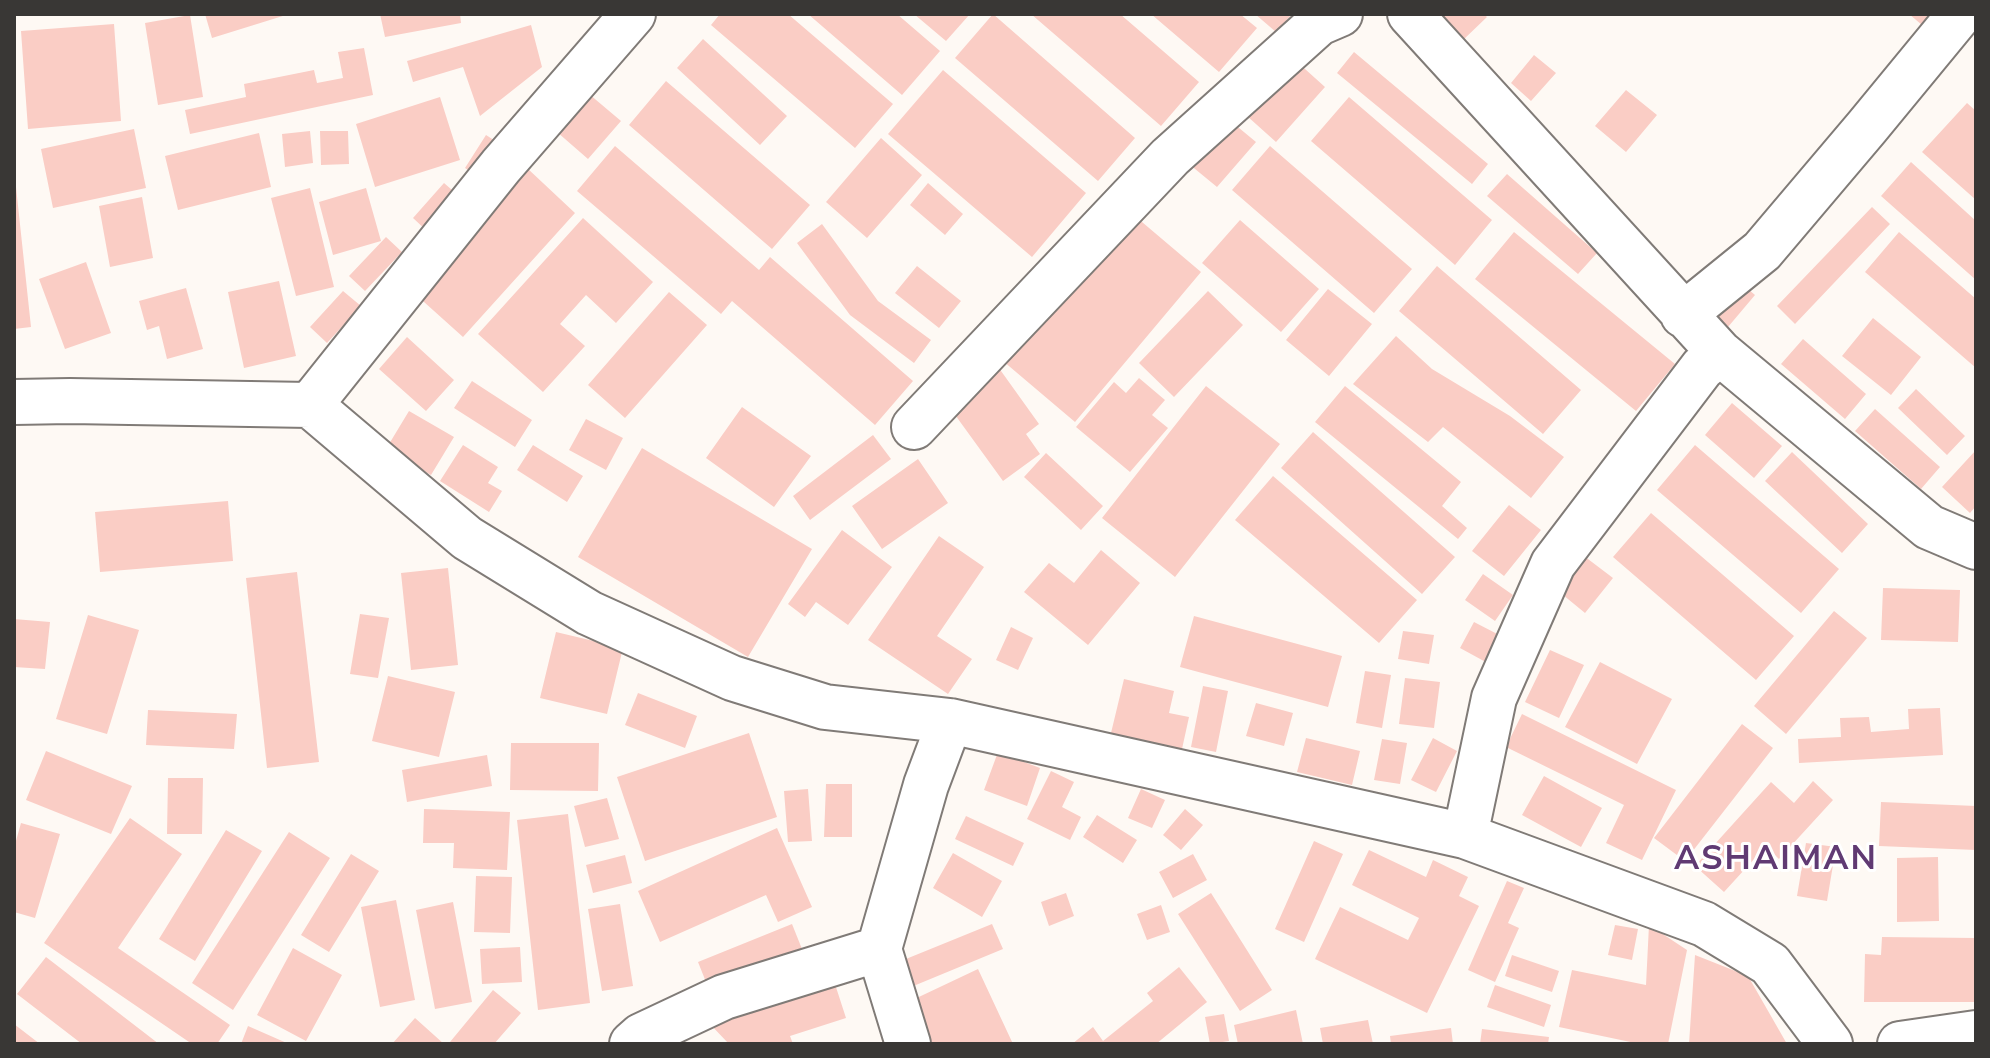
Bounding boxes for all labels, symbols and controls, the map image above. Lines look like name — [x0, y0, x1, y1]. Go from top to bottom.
district label: ASHAIMAN — [1674, 841, 1878, 881]

